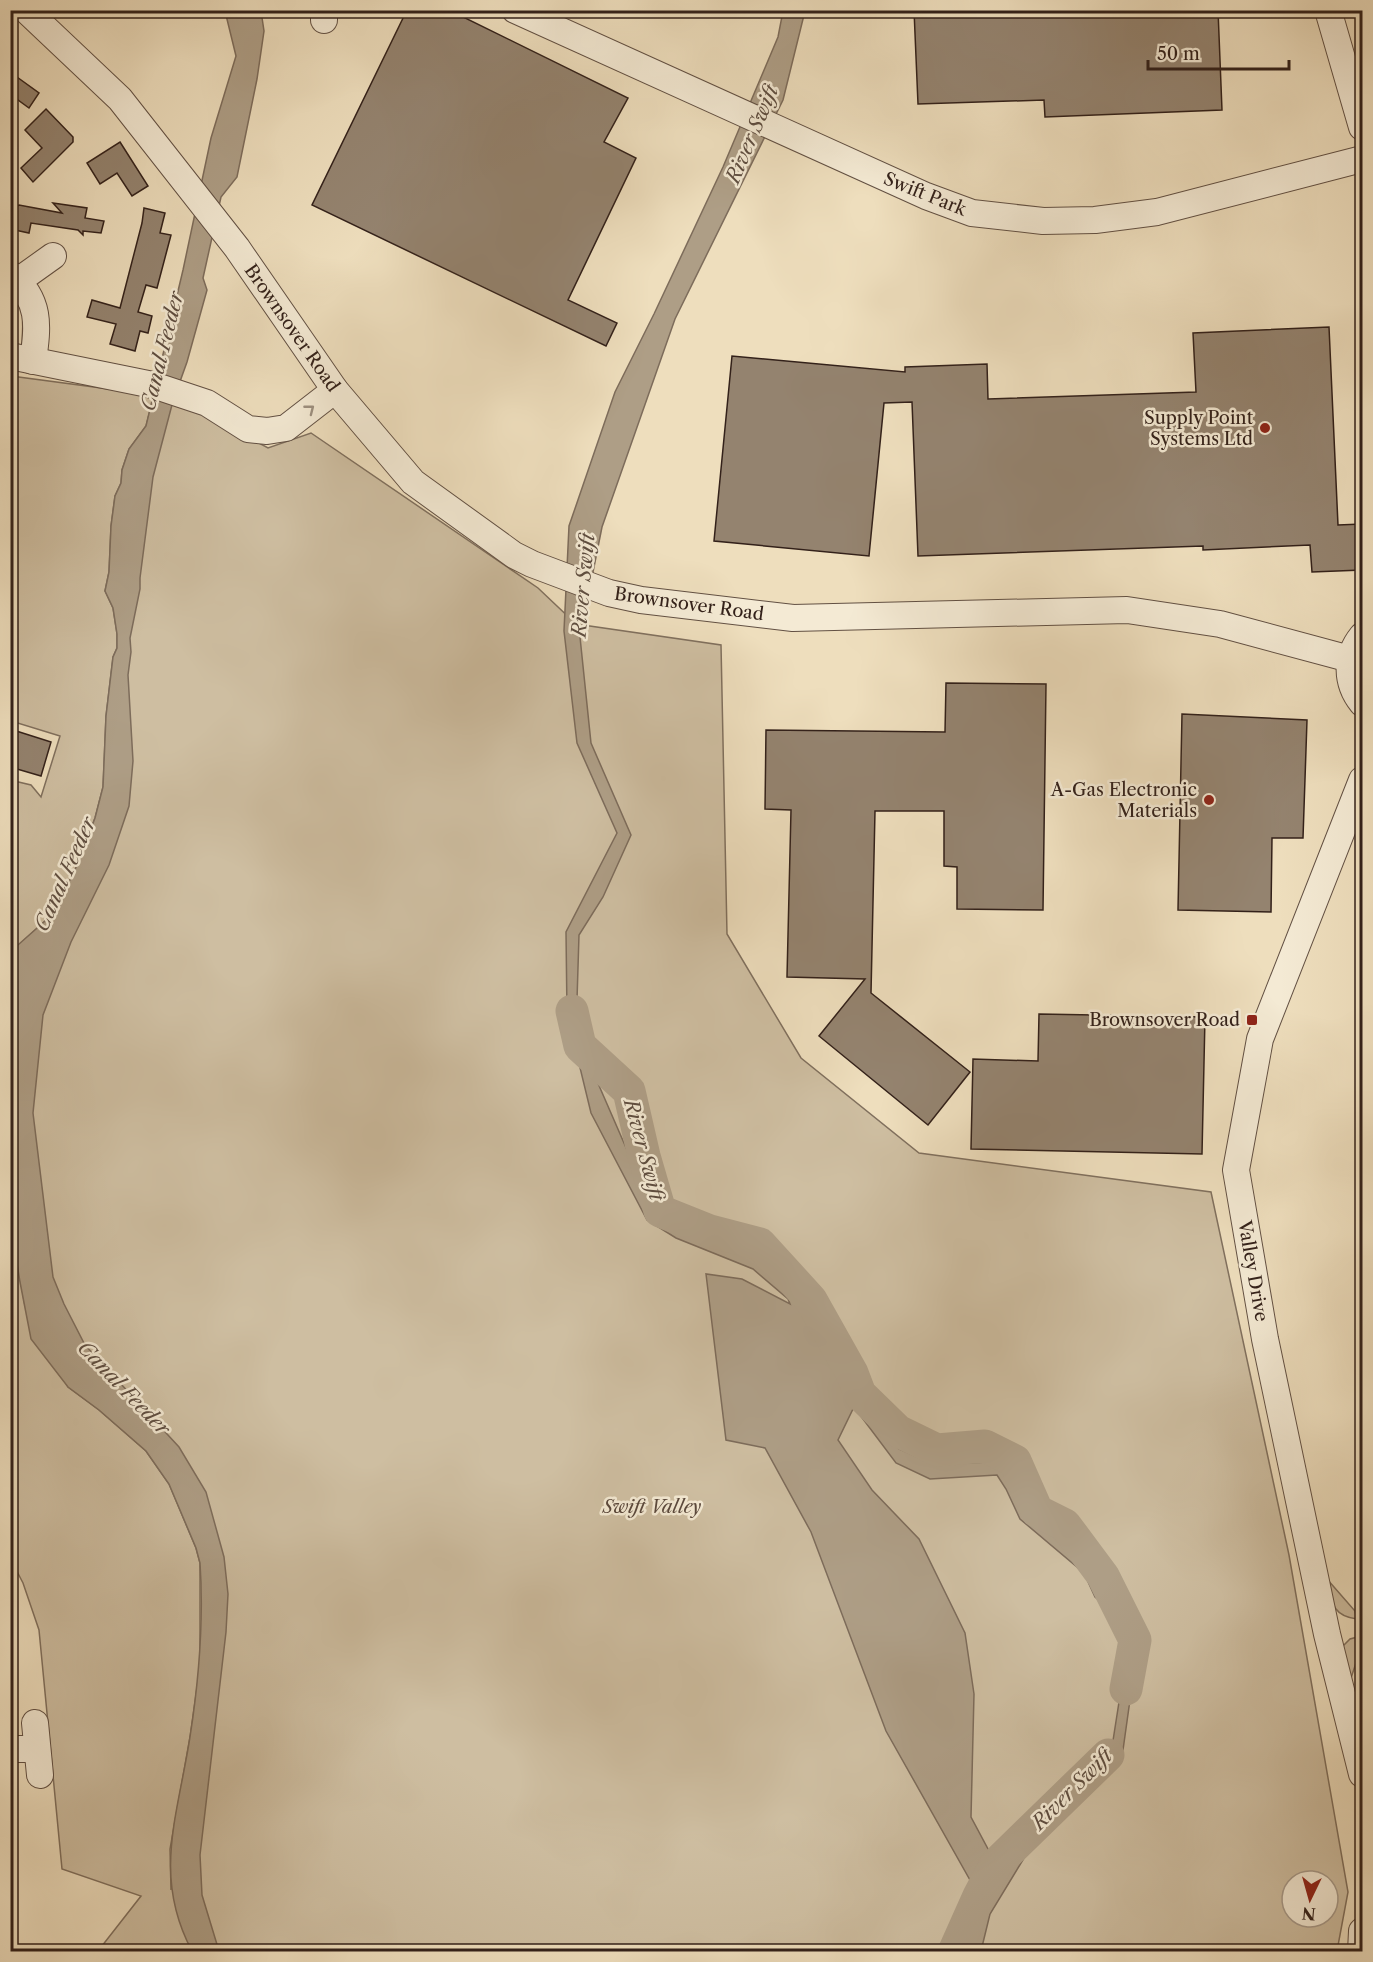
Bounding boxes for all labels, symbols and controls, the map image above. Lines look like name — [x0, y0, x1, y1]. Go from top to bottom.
scale bar — [1148, 33, 1289, 71]
text: 50 m — [1157, 43, 1200, 65]
water label: River Swift — [720, 80, 784, 189]
street label: Swift Park — [880, 167, 971, 221]
street label: Brownsover Road — [240, 260, 344, 396]
water label: Canal Feeder — [136, 287, 189, 413]
one-way arrow — [304, 406, 315, 417]
place label: Supply Point Systems Ltd — [1144, 407, 1254, 450]
marker: Supply Point Systems Ltd — [1258, 421, 1272, 435]
water label: River Swift — [566, 531, 600, 640]
street label: Brownsover Road — [613, 583, 765, 625]
place label: A-Gas Electronic Materials — [1050, 779, 1197, 822]
marker: A-Gas Electronic Materials — [1202, 793, 1216, 807]
water label: Canal Feeder — [29, 812, 101, 935]
place label: Brownsover Road — [1089, 1009, 1240, 1031]
marker: Brownsover Road — [1245, 1013, 1259, 1027]
water label: River Swift — [618, 1094, 669, 1204]
street label: Valley Drive — [1233, 1218, 1273, 1323]
water label: Canal Feeder — [73, 1336, 176, 1441]
park label: Swift Valley — [602, 1496, 701, 1518]
water label: River Swift — [1025, 1743, 1118, 1836]
north arrow — [1280, 1869, 1340, 1929]
text: N — [1301, 1903, 1316, 1925]

